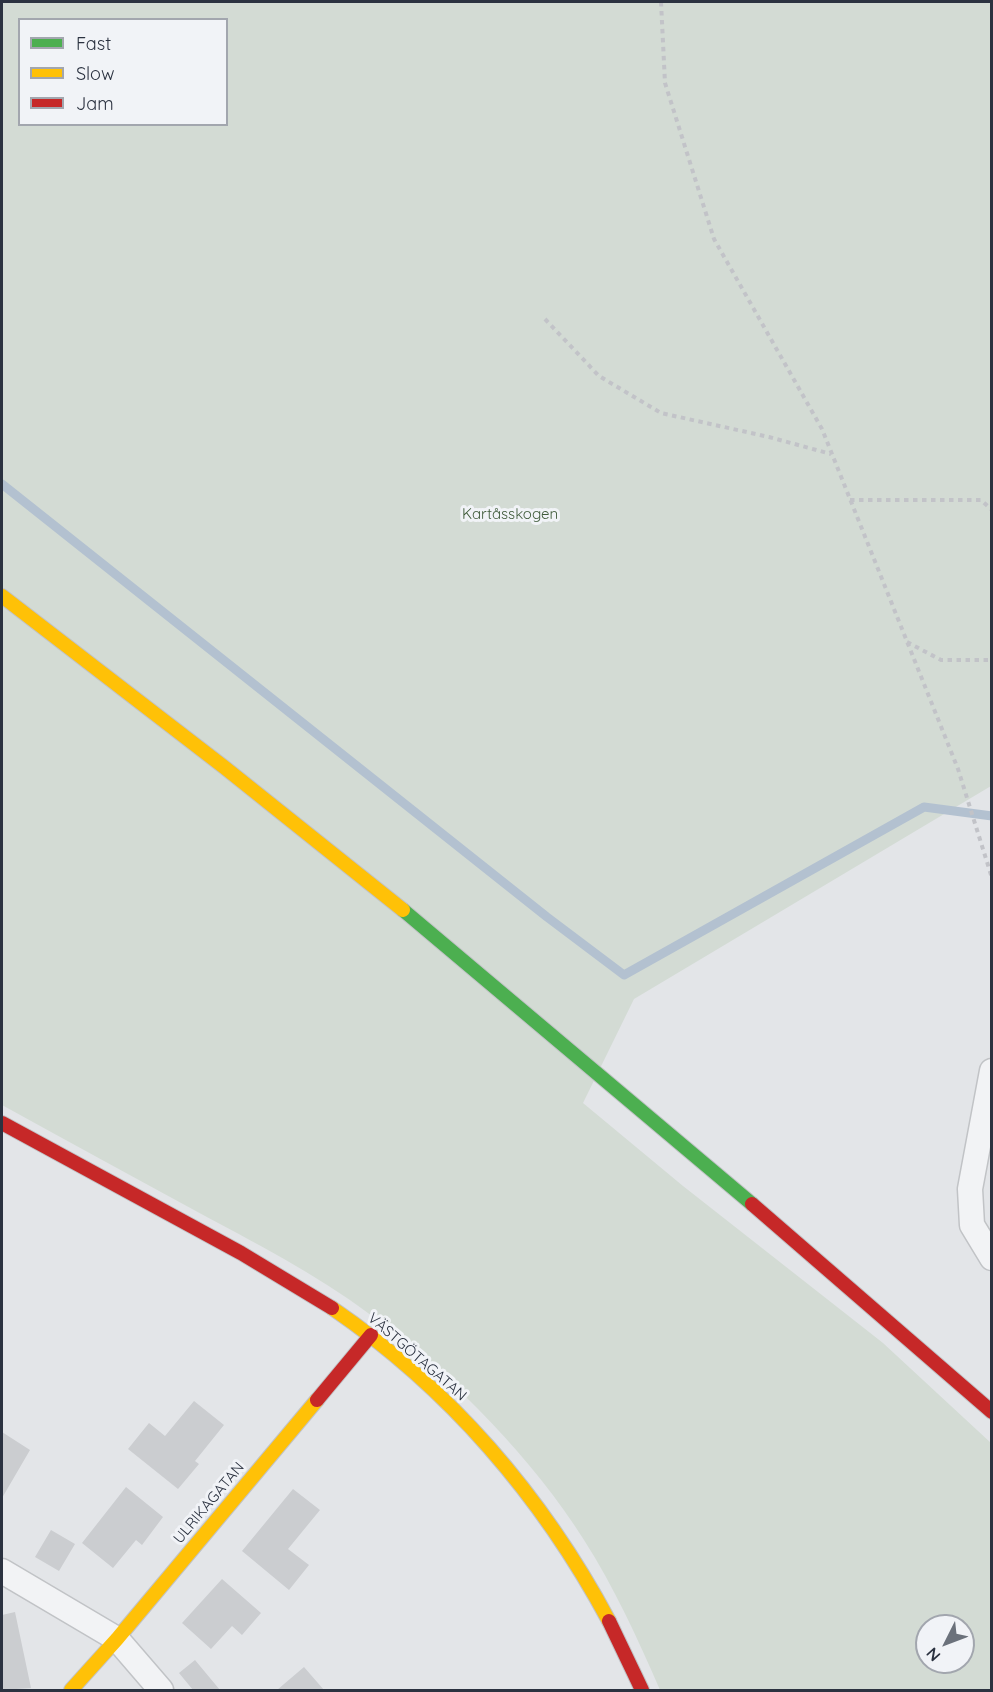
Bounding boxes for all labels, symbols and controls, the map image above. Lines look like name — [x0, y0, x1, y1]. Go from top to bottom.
legend — [18, 18, 228, 126]
text: Fast — [76, 32, 111, 55]
text: Slow — [76, 62, 114, 85]
text: Jam — [76, 92, 114, 115]
park label: Kartåsskogen — [462, 505, 558, 523]
street label: VÄSTGÖTAGATAN — [364, 1309, 470, 1405]
street label: ULRIKAGATAN — [170, 1459, 248, 1547]
north arrow — [915, 1614, 975, 1674]
text: N — [922, 1644, 944, 1666]

